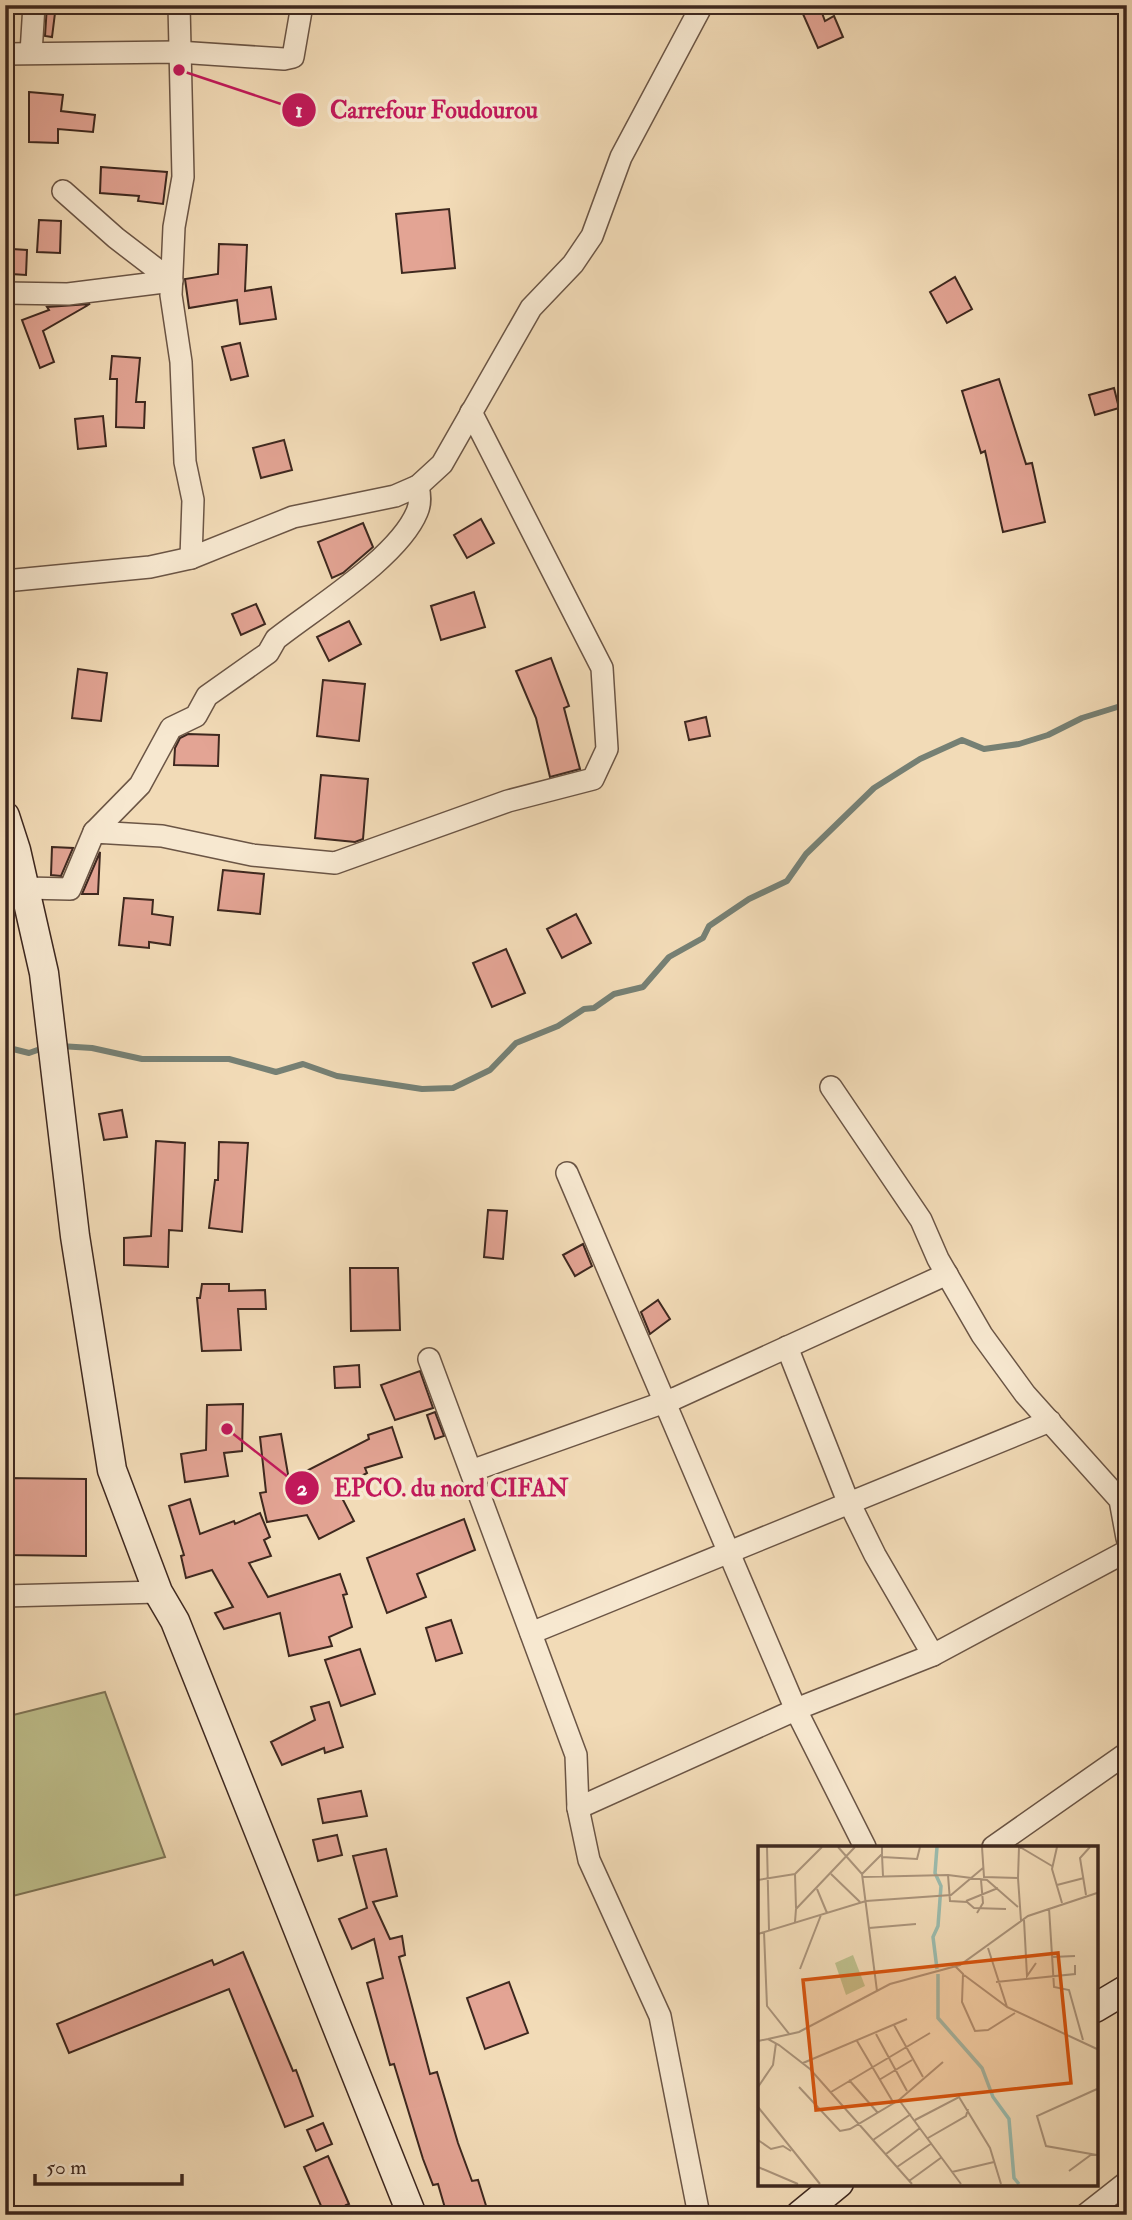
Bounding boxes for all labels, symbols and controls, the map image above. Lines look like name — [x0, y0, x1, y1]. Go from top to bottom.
callout: Carrefour Foudourou — [281, 88, 552, 133]
text: Carrefour Foudourou — [330, 95, 539, 126]
text: 1 — [295, 97, 303, 124]
callout: EPCO. du nord CIFAN — [284, 1465, 582, 1510]
text: EPCO. du nord CIFAN — [334, 1473, 569, 1504]
text: 2 — [297, 1475, 308, 1502]
inset map — [758, 1846, 1097, 2185]
scale bar — [35, 2143, 182, 2187]
text: 50 m — [46, 2154, 87, 2181]

